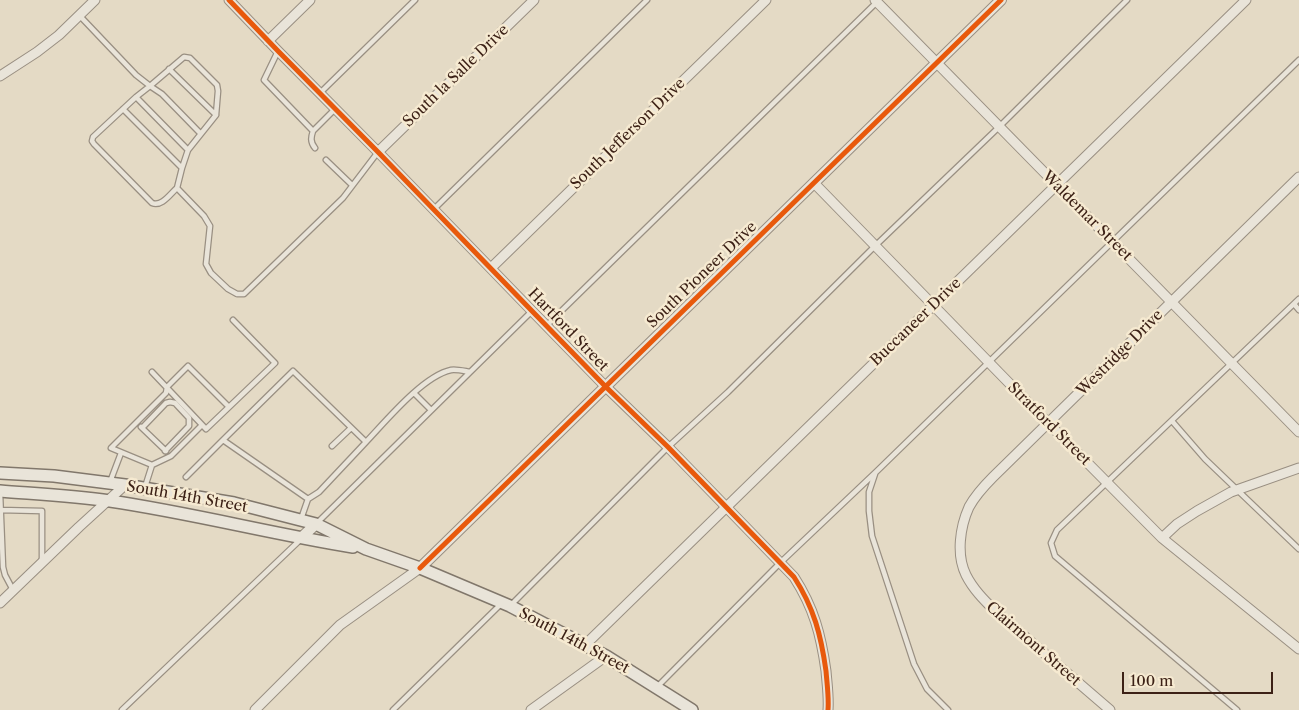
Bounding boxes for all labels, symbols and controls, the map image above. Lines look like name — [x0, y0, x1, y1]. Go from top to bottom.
street label: South la Salle Drive — [400, 21, 512, 131]
street label: South Jefferson Drive — [567, 75, 689, 193]
street label: Waldemar Street — [1038, 167, 1136, 265]
street label: South Pioneer Drive — [644, 218, 760, 332]
street label: Buccaneer Drive — [867, 274, 965, 370]
street label: Hartford Street — [524, 285, 612, 375]
street label: Westridge Drive — [1073, 306, 1167, 400]
street label: Stratford Street — [1004, 379, 1094, 469]
street label: South 14th Street — [125, 478, 249, 516]
street label: Clairmont Street — [982, 598, 1084, 690]
street label: South 14th Street — [516, 604, 632, 678]
scale bar — [1124, 662, 1275, 694]
text: 100 m — [1130, 671, 1173, 690]

